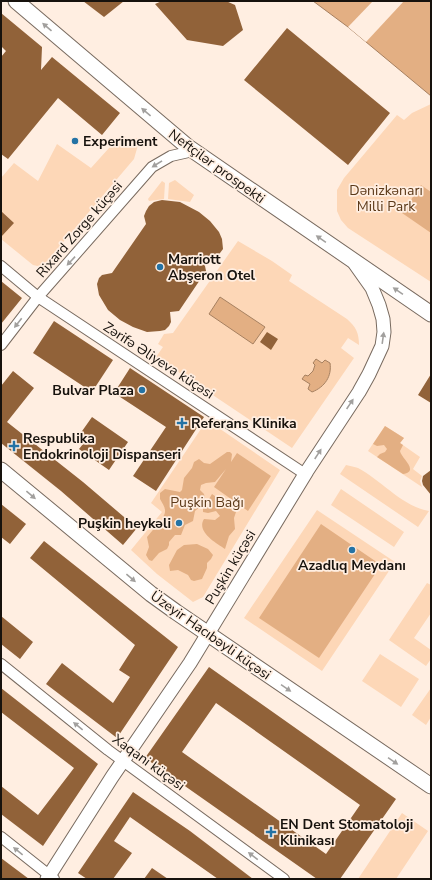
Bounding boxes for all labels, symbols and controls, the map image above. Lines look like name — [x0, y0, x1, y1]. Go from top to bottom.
one-way arrow — [42, 23, 52, 32]
one-way arrow — [141, 107, 151, 116]
street label: Neftçilər prospekti — [165, 125, 269, 208]
place label: Experiment — [83, 132, 158, 151]
marker: Experiment — [70, 136, 80, 146]
one-way arrow — [151, 161, 163, 168]
street label: Rixard Zorge küçəsi — [32, 177, 127, 282]
park label: Dənizkənarı Milli Park — [349, 181, 423, 216]
one-way arrow — [315, 235, 326, 243]
place label: Marriott Abşeron Otel — [168, 250, 256, 285]
one-way arrow — [66, 256, 75, 266]
marker: Marriott Abşeron Otel — [155, 262, 165, 272]
one-way arrow — [392, 287, 403, 295]
street label: Zərifə Əliyeva küçəsi — [100, 317, 218, 403]
one-way arrow — [14, 318, 22, 329]
one-way arrow — [380, 332, 386, 344]
place label: Bulvar Plaza — [52, 381, 134, 400]
marker: Bulvar Plaza — [137, 385, 147, 395]
one-way arrow — [346, 399, 354, 410]
place label: Referans Klinika — [191, 414, 297, 433]
marker: Referans Klinika — [176, 417, 188, 429]
place label: Respublika Endokrinoloji Dispanseri — [23, 429, 181, 464]
marker: Respublika Endokrinoloji Dispanseri — [8, 440, 20, 452]
one-way arrow — [314, 449, 322, 459]
one-way arrow — [26, 491, 36, 500]
park label: Puşkin Bağı — [170, 493, 244, 512]
place label: Puşkin heykəli — [78, 514, 171, 533]
marker: Puşkin heykəli — [174, 518, 184, 528]
street label: Puşkin küçəsi — [201, 526, 260, 608]
marker: Azadlıq Meydanı — [347, 545, 357, 555]
place label: Azadlıq Meydanı — [298, 556, 406, 575]
one-way arrow — [126, 573, 137, 582]
street label: Üzeyir Hacıbəyli küçəsi — [147, 587, 275, 684]
one-way arrow — [280, 684, 291, 692]
one-way arrow — [72, 721, 83, 730]
street label: Xaqani küçəsi — [109, 730, 189, 795]
one-way arrow — [388, 757, 399, 765]
place label: EN Dent Stomatoloji Klinikası — [280, 815, 413, 850]
marker: EN Dent Stomatoloji Klinikası — [265, 826, 277, 838]
one-way arrow — [12, 847, 23, 855]
one-way arrow — [248, 852, 258, 860]

